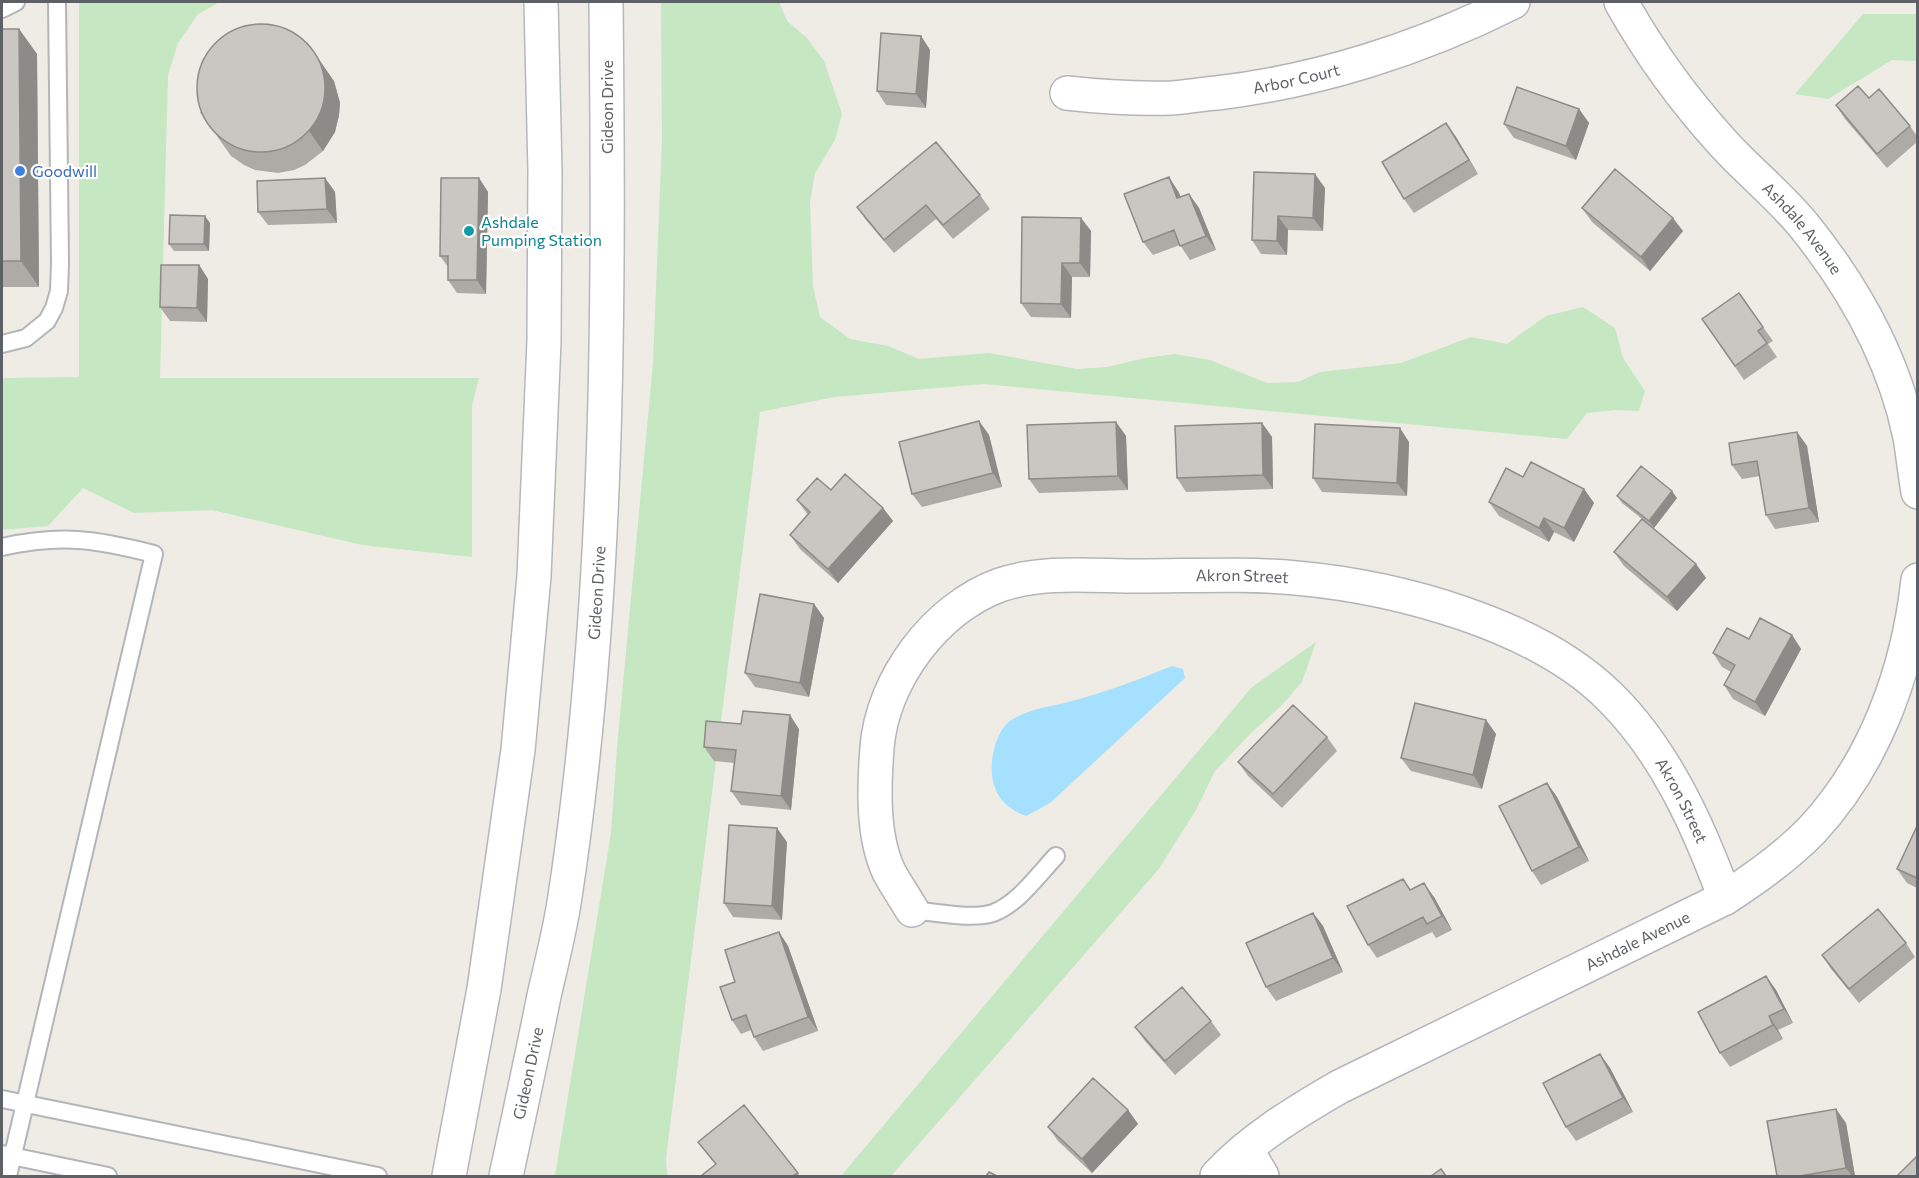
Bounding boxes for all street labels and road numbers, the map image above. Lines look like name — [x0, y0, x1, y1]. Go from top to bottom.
street label: Arbor Court — [1251, 59, 1342, 97]
street label: Gideon Drive — [597, 60, 616, 154]
street label: Ashdale Avenue — [1759, 178, 1847, 277]
street label: Gideon Drive — [583, 545, 608, 641]
street label: Akron Street — [1196, 565, 1290, 586]
street label: Akron Street — [1652, 754, 1712, 846]
street label: Ashdale Avenue — [1582, 907, 1693, 974]
street label: Gideon Drive — [508, 1025, 546, 1121]

